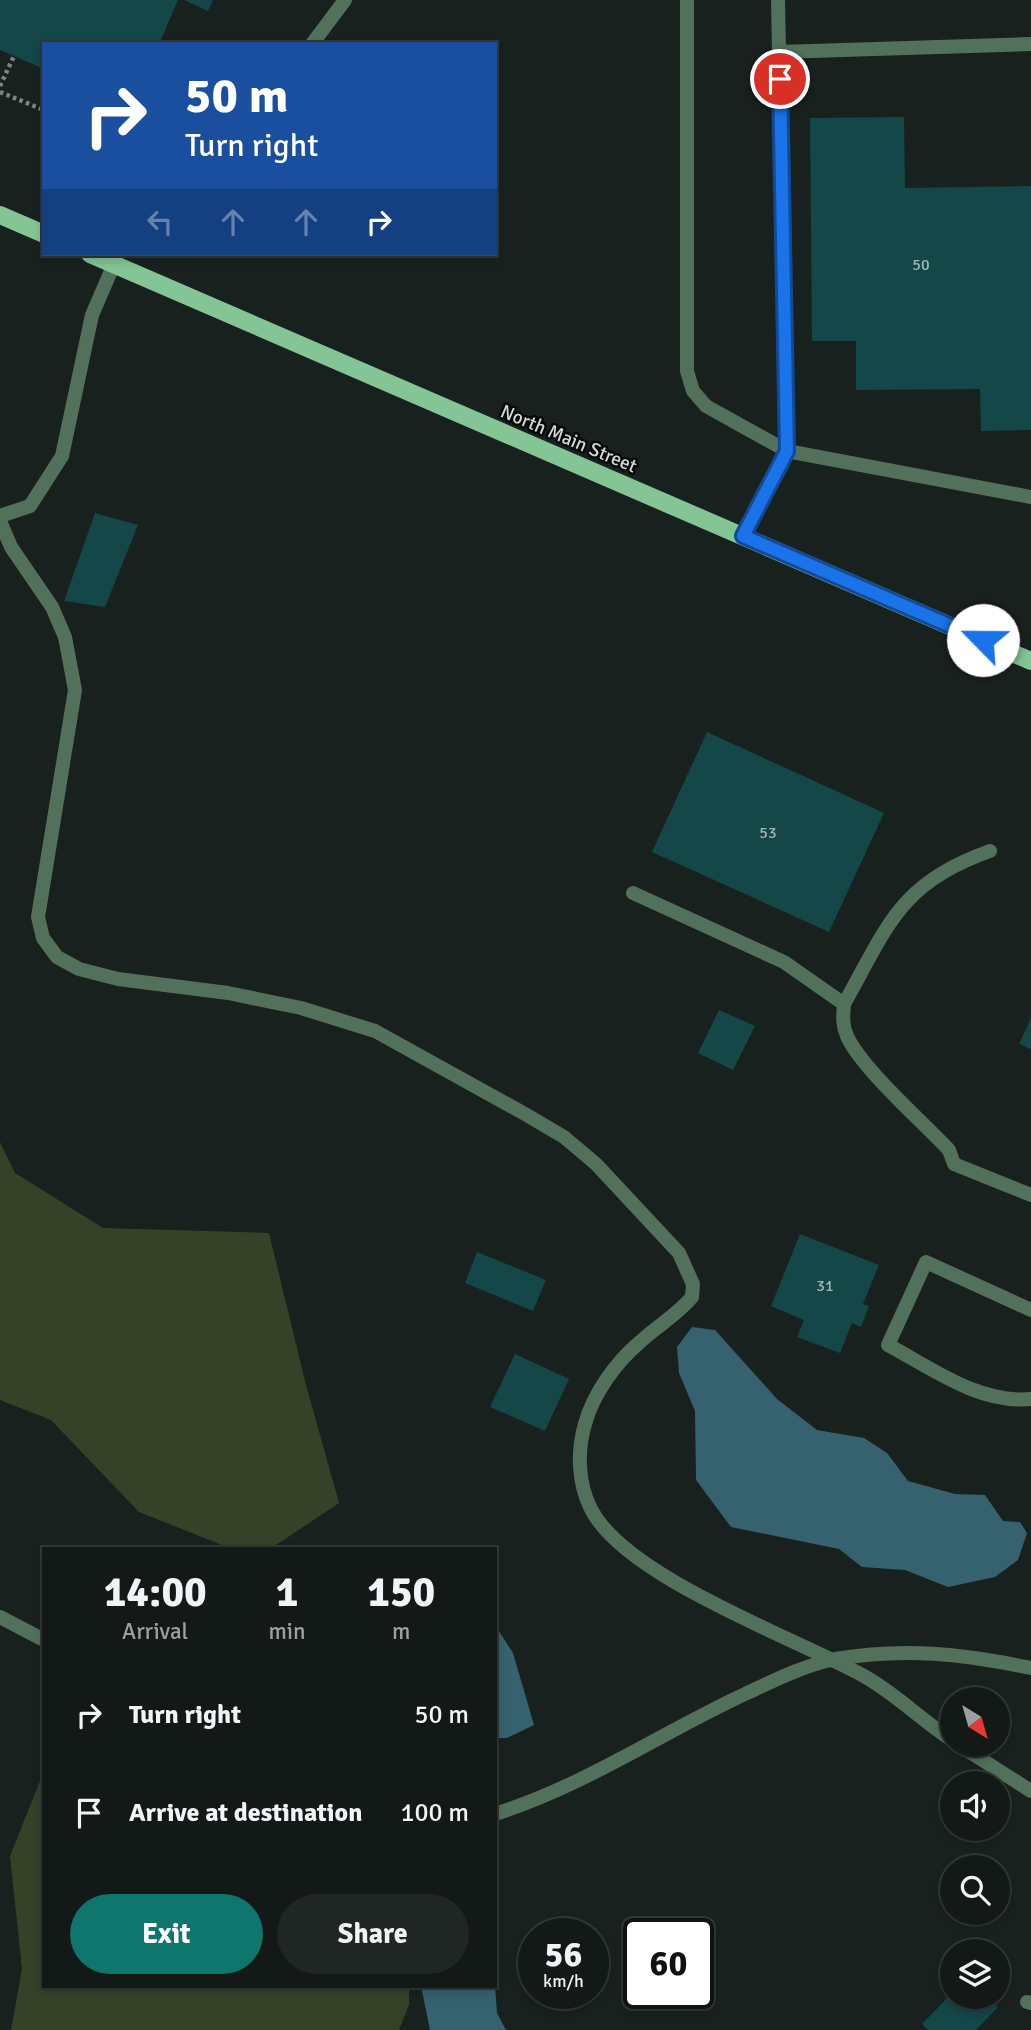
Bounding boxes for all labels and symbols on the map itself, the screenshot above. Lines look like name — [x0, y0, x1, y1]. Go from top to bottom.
pin — [750, 49, 810, 109]
house number: 50 — [912, 255, 930, 275]
street label: North Main Street — [497, 399, 641, 479]
position arrow — [946, 603, 1020, 677]
house number: 53 — [759, 823, 777, 843]
house number: 31 — [816, 1276, 834, 1296]
north arrow — [940, 1687, 1010, 1757]
speed limit sign: 60 — [623, 1918, 714, 2009]

